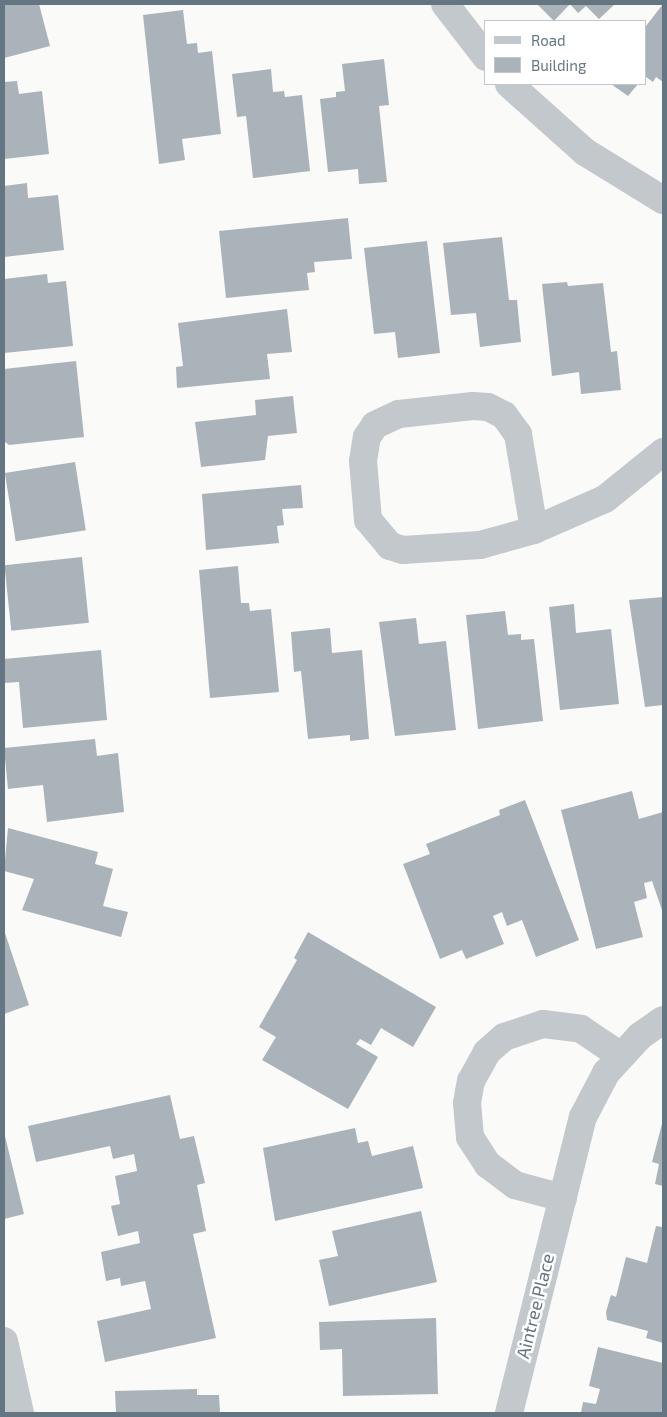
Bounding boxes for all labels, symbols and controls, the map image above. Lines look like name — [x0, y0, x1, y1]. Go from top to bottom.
legend — [484, 20, 647, 85]
text: Road — [531, 31, 566, 49]
text: Building — [531, 56, 586, 74]
street label: Aintree Place — [512, 1251, 558, 1361]

